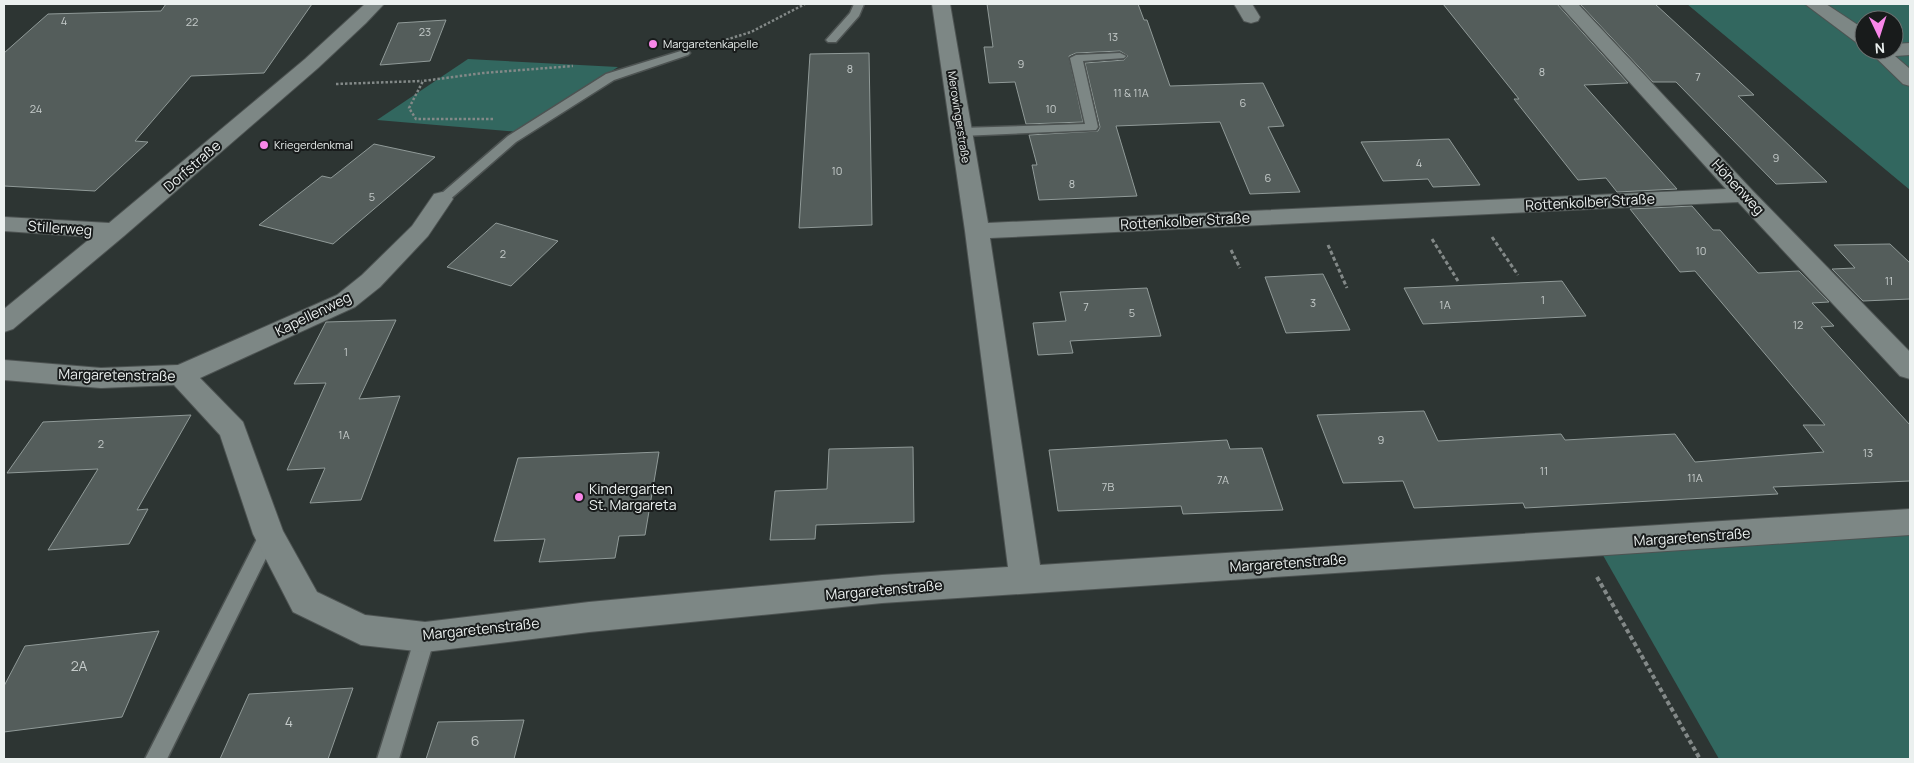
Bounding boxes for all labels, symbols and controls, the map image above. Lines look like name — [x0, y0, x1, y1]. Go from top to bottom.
north arrow — [1854, 10, 1904, 60]
house number: 4 — [61, 13, 67, 28]
house number: 22 — [186, 14, 198, 29]
house number: 23 — [419, 24, 431, 39]
house number: 13 — [1108, 29, 1118, 44]
place label: Margaretenkapelle — [663, 36, 759, 51]
marker: Margaretenkapelle — [647, 38, 659, 50]
text: N — [1874, 39, 1886, 58]
house number: 9 — [1018, 56, 1025, 71]
house number: 8 — [847, 61, 853, 76]
house number: 8 — [1539, 64, 1545, 79]
house number: 7 — [1695, 69, 1701, 84]
street label: Merowingerstraße — [945, 70, 974, 165]
house number: 11 & 11A — [1113, 85, 1149, 100]
house number: 6 — [1240, 95, 1247, 110]
house number: 24 — [30, 101, 42, 116]
house number: 10 — [1045, 101, 1057, 116]
street label: Dorfstraße — [159, 136, 224, 196]
place label: Kriegerdenkmal — [274, 137, 353, 152]
marker: Kriegerdenkmal — [258, 139, 270, 151]
house number: 9 — [1773, 150, 1780, 165]
house number: 4 — [1416, 155, 1422, 170]
street label: Höhenweg — [1708, 155, 1769, 219]
house number: 10 — [831, 163, 843, 178]
house number: 6 — [1265, 170, 1272, 185]
house number: 8 — [1069, 176, 1075, 191]
house number: 5 — [369, 189, 375, 204]
street label: Rottenkolber Straße — [1525, 189, 1655, 214]
street label: Rottenkolber Straße — [1120, 208, 1250, 233]
street label: Stillerweg — [27, 216, 93, 239]
house number: 10 — [1695, 243, 1707, 258]
house number: 2 — [500, 246, 506, 261]
house number: 11 — [1885, 273, 1893, 288]
street label: Kapellenweg — [272, 287, 354, 340]
house number: 1 — [1541, 292, 1545, 307]
house number: 3 — [1310, 295, 1316, 310]
house number: 1A — [1439, 297, 1451, 312]
house number: 7 — [1083, 299, 1089, 314]
house number: 5 — [1129, 305, 1135, 320]
house number: 12 — [1793, 317, 1803, 332]
house number: 1 — [344, 344, 348, 359]
street label: Margaretenstraße — [58, 364, 176, 385]
house number: 1A — [338, 427, 350, 442]
house number: 9 — [1378, 432, 1385, 447]
house number: 2 — [98, 436, 104, 451]
house number: 13 — [1863, 445, 1873, 460]
house number: 11 — [1540, 463, 1548, 478]
house number: 11A — [1687, 470, 1703, 485]
house number: 7A — [1217, 472, 1229, 487]
place label: Kindergarten St. Margareta — [589, 479, 676, 514]
house number: 7B — [1102, 479, 1114, 494]
marker: Kindergarten St. Margareta — [573, 491, 585, 503]
street label: Margaretenstraße — [1633, 523, 1751, 550]
street label: Margaretenstraße — [1229, 549, 1347, 576]
street label: Margaretenstraße — [825, 575, 943, 604]
street label: Margaretenstraße — [422, 613, 540, 644]
house number: 2A — [71, 656, 87, 675]
house number: 4 — [285, 712, 293, 731]
house number: 6 — [471, 731, 479, 750]

